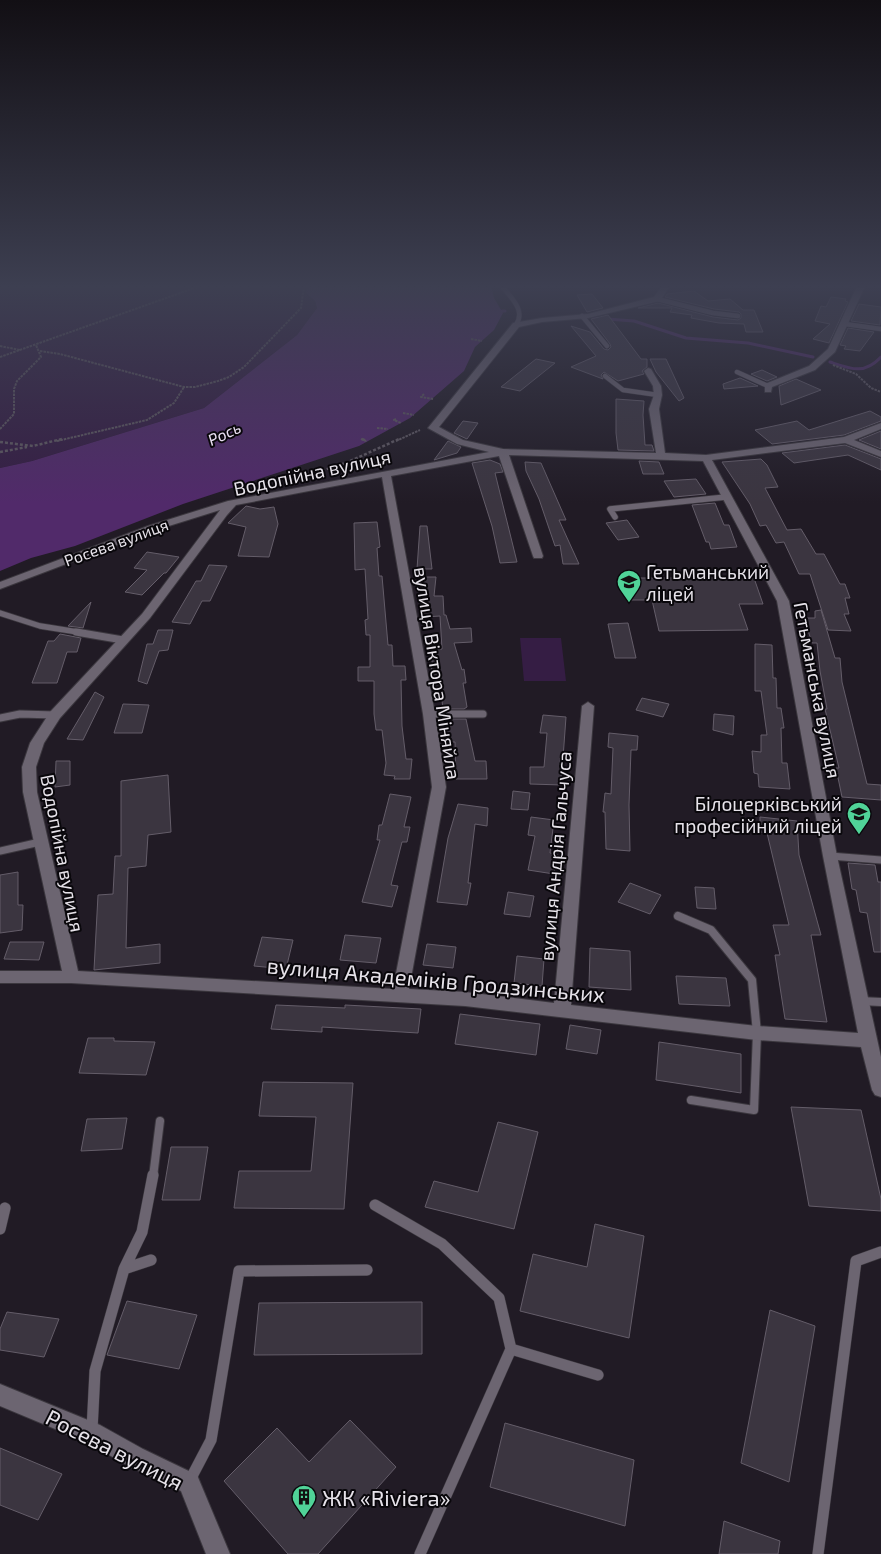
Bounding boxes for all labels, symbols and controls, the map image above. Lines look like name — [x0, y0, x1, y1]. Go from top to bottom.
water label: Рось — [204, 417, 244, 449]
street label: Водопійна вулиця — [231, 444, 393, 501]
street label: Росева вулиця — [61, 514, 171, 571]
place label: Гетьманський ліцей — [646, 560, 769, 605]
street label: вулиця Віктора Міняйла — [409, 565, 466, 781]
school or university icon: Гетьманський ліцей — [616, 569, 642, 603]
street label: Гетьманська вулиця — [789, 600, 846, 780]
street label: вулиця Андрія Гальчуса — [534, 750, 577, 962]
street label: Водопійна вулиця — [35, 772, 90, 934]
place label: Білоцерківський професійний ліцей — [674, 792, 842, 837]
school or university icon: Білоцерківський професійний ліцей — [846, 801, 872, 835]
street label: вулиця Академіків Гродзинських — [266, 951, 606, 1008]
street label: Росева вулиця — [42, 1403, 188, 1496]
building icon: ЖК «Riviera» — [291, 1484, 317, 1518]
place label: ЖК «Riviera» — [322, 1484, 450, 1510]

